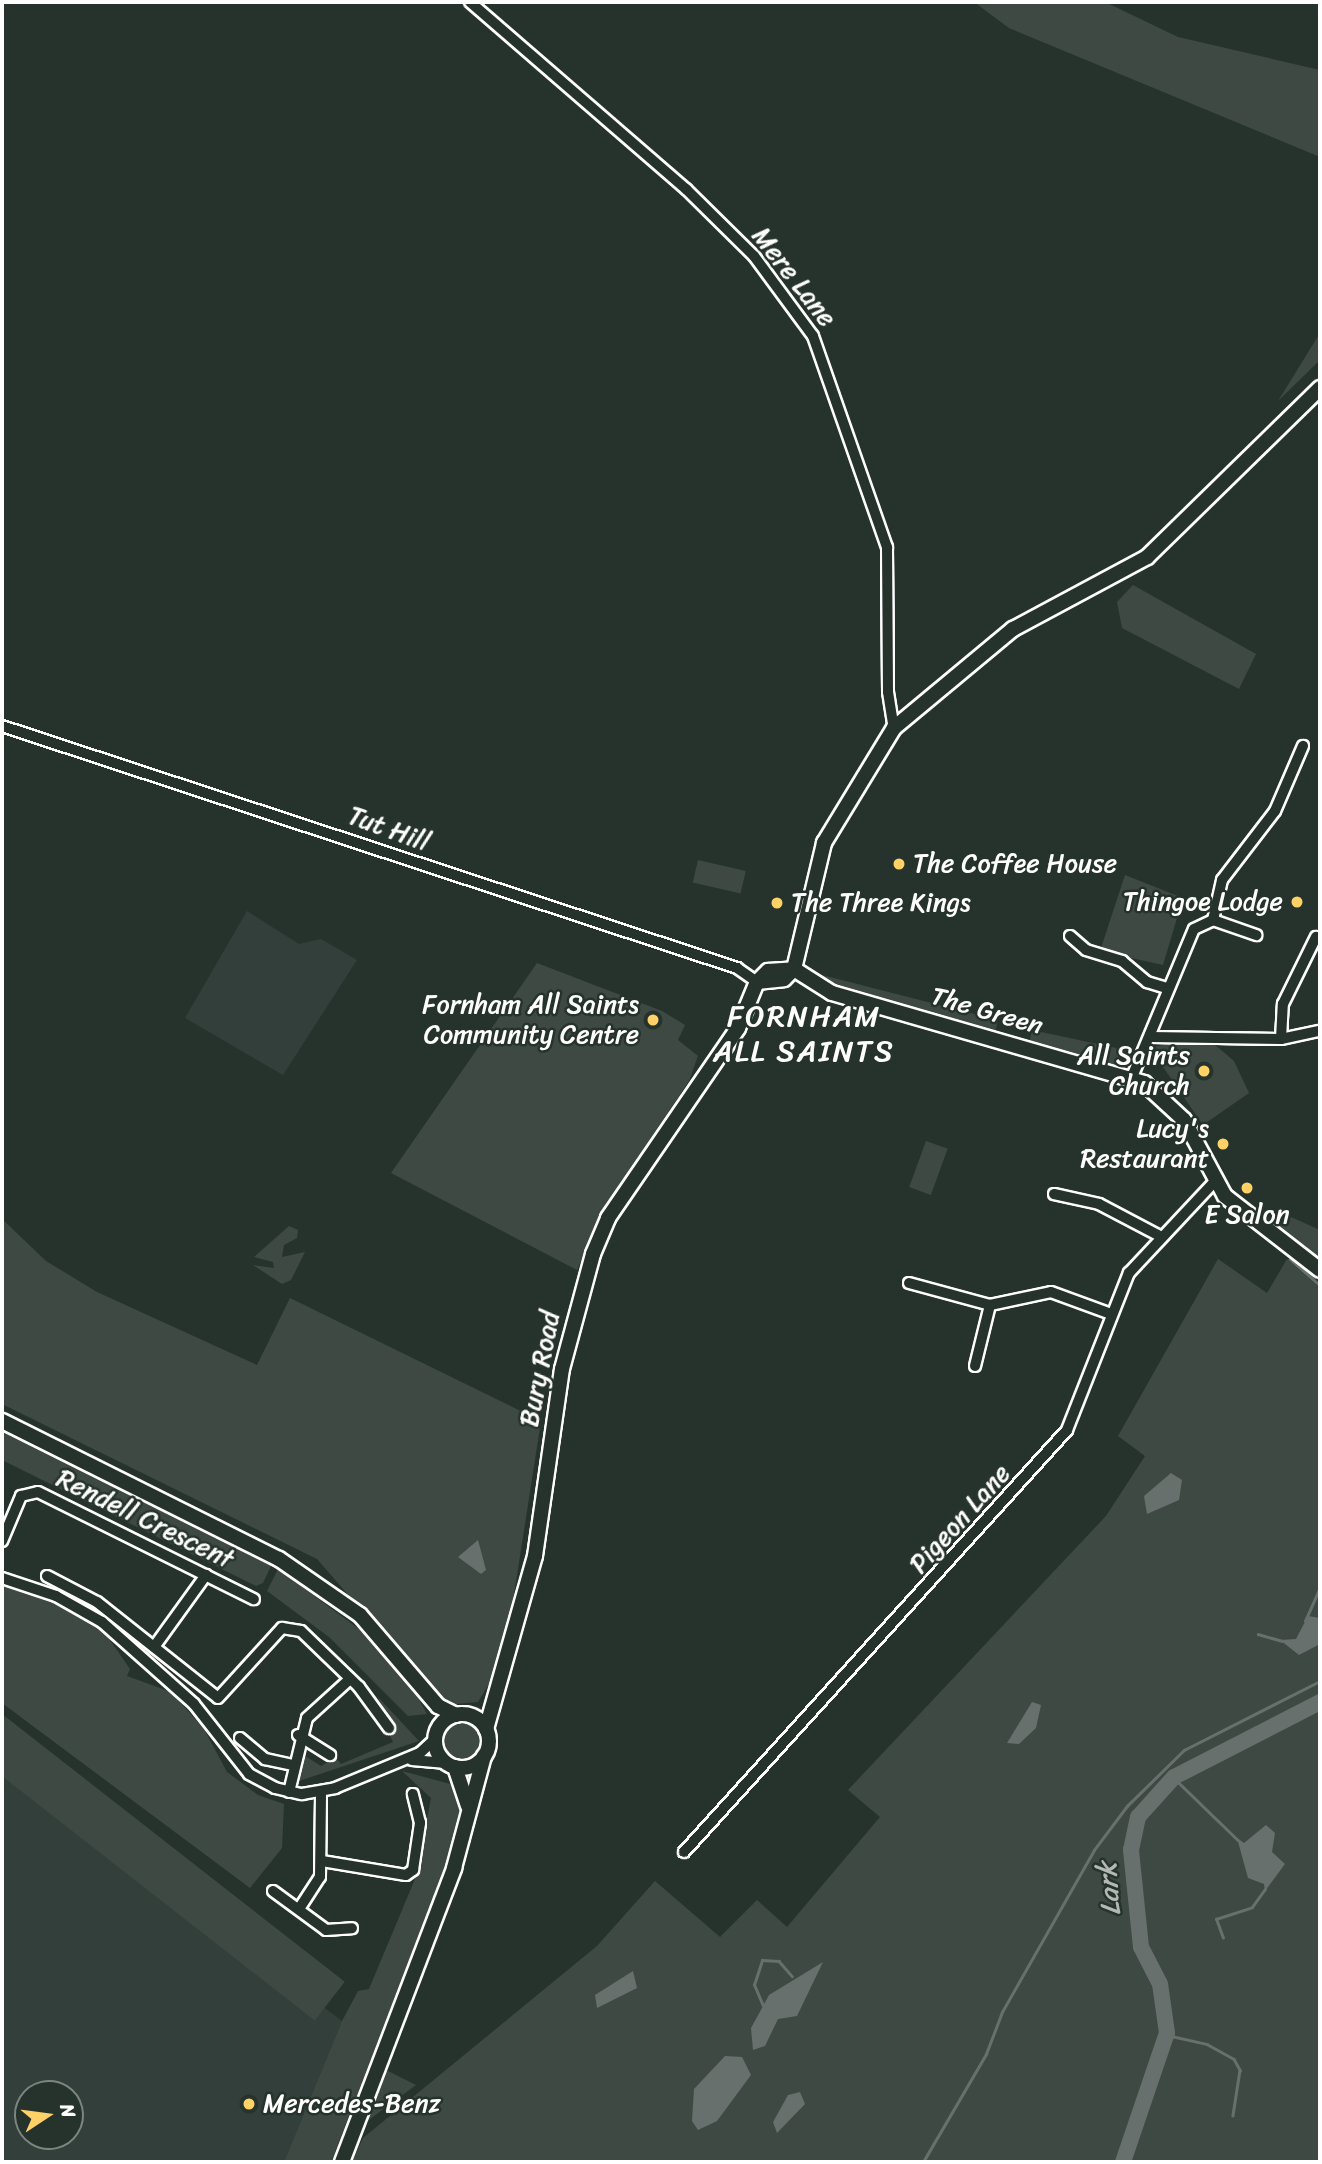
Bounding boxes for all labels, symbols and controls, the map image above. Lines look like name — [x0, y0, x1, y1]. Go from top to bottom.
street label: Mere Lane — [745, 221, 843, 333]
street label: Tut Hill — [344, 800, 434, 858]
place label: The Coffee House — [913, 848, 1116, 880]
marker: The Coffee House — [891, 856, 907, 872]
place label: Thingoe Lodge — [1123, 886, 1283, 918]
place label: The Three Kings — [791, 887, 972, 919]
marker: Thingoe Lodge — [1289, 894, 1305, 910]
marker: The Three Kings — [769, 895, 785, 911]
street label: The Green — [927, 980, 1047, 1042]
place label: Fornham All Saints Community Centre — [422, 989, 639, 1050]
district label: FORNHAM ALL SAINTS — [716, 998, 892, 1068]
marker: Fornham All Saints Community Centre — [645, 1012, 661, 1028]
place label: All Saints Church — [1079, 1040, 1190, 1102]
marker: All Saints Church — [1196, 1063, 1212, 1079]
place label: Lucy's Restaurant — [1080, 1113, 1209, 1174]
marker: Lucy's Restaurant — [1215, 1136, 1231, 1152]
marker: E Salon — [1239, 1180, 1255, 1196]
place label: E Salon — [1204, 1199, 1290, 1231]
street label: Bury Road — [514, 1309, 566, 1429]
street label: Pigeon Lane — [903, 1458, 1017, 1580]
street label: Rendell Crescent — [50, 1462, 240, 1576]
water label: Lark — [1090, 1861, 1128, 1917]
north arrow — [14, 2080, 84, 2150]
place label: Mercedes-Benz — [263, 2088, 441, 2120]
marker: Mercedes-Benz — [241, 2096, 257, 2112]
text: N — [50, 2100, 86, 2121]

